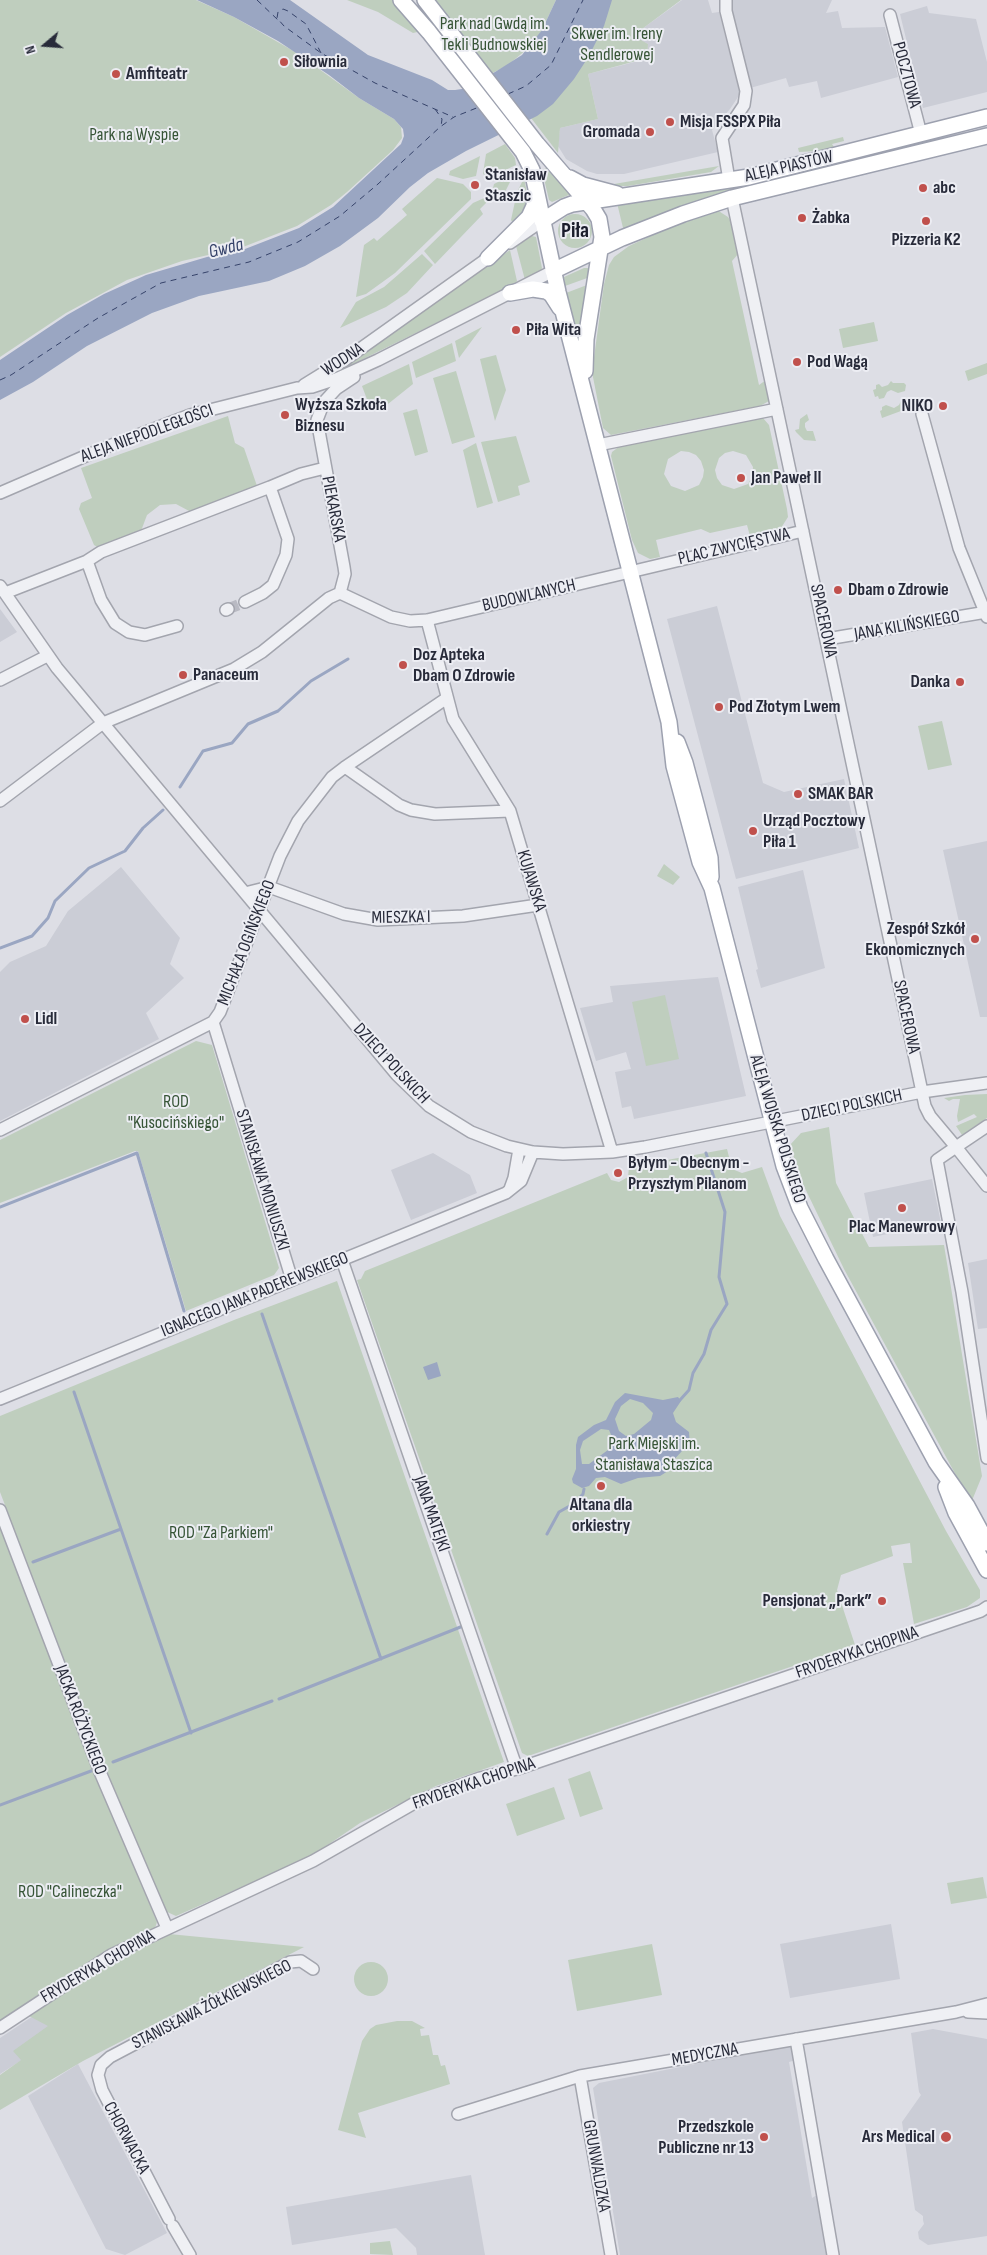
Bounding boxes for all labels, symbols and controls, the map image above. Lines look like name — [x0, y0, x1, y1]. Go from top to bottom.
park label: Park nad Gwdą im. Tekli Budnowskiej — [440, 13, 548, 56]
north arrow — [20, 20, 70, 70]
park label: Skwer im. Ireny Sendlerowej — [571, 23, 663, 66]
street label: POCZTOWA — [887, 40, 925, 110]
text: N — [21, 44, 40, 56]
place label: Siłownia — [294, 51, 347, 73]
marker: Siłownia — [278, 56, 290, 68]
place label: Amfiteatr — [126, 63, 188, 85]
marker: Amfiteatr — [110, 68, 122, 80]
place label: Misja FSSPX Piła — [680, 111, 781, 133]
marker: Misja FSSPX Piła — [664, 116, 676, 128]
place label: Gromada — [583, 121, 640, 143]
park label: Park na Wyspie — [89, 124, 179, 146]
marker: Gromada — [644, 126, 656, 138]
street label: ALEJA PIASTÓW — [743, 146, 835, 188]
place label: Stanisław Staszic — [485, 164, 547, 206]
place label: abc — [933, 177, 956, 199]
marker: Stanisław Staszic — [469, 179, 481, 191]
marker: abc — [917, 182, 929, 194]
place label: Żabka — [812, 207, 850, 229]
marker: Żabka — [796, 212, 808, 224]
marker: Pizzeria K2 — [920, 215, 932, 227]
district label: Piła — [561, 218, 589, 244]
place label: Pizzeria K2 — [891, 229, 961, 251]
water label: Gwda — [206, 234, 246, 264]
place label: Piła Wita — [526, 319, 581, 341]
marker: Piła Wita — [510, 324, 522, 336]
street label: WODNA — [318, 338, 368, 382]
place label: Pod Wagą — [807, 351, 868, 373]
marker: Pod Wagą — [791, 356, 803, 368]
place label: Wyższa Szkoła Biznesu — [295, 394, 387, 436]
place label: NIKO — [902, 395, 933, 417]
street label: ALEJA NIEPODLEGŁOŚCI — [78, 400, 216, 468]
marker: NIKO — [937, 400, 949, 412]
marker: Wyższa Szkoła Biznesu — [279, 409, 291, 421]
place label: Jan Paweł II — [751, 467, 821, 489]
marker: Jan Paweł II — [735, 472, 747, 484]
street label: PIEKARSKA — [316, 474, 350, 544]
street label: PLAC ZWYCIĘSTWA — [676, 524, 792, 570]
street label: BUDOWLANYCH — [480, 575, 578, 617]
place label: Dbam o Zdrowie — [848, 579, 949, 601]
street label: SPACEROWA — [805, 582, 841, 660]
marker: Dbam o Zdrowie — [832, 584, 844, 596]
street label: JANA KILIŃSKIEGO — [853, 606, 961, 646]
place label: Doz Apteka Dbam O Zdrowie — [413, 644, 515, 686]
marker: Doz Apteka Dbam O Zdrowie — [397, 659, 409, 671]
place label: Panaceum — [193, 664, 259, 686]
marker: Panaceum — [177, 669, 189, 681]
place label: Danka — [910, 671, 950, 693]
marker: Danka — [954, 676, 966, 688]
place label: Pod Złotym Lwem — [729, 696, 841, 718]
marker: Pod Złotym Lwem — [713, 701, 725, 713]
place label: SMAK BAR — [808, 783, 874, 805]
marker: SMAK BAR — [792, 788, 804, 800]
place label: Urząd Pocztowy Piła 1 — [763, 810, 865, 852]
marker: Urząd Pocztowy Piła 1 — [747, 825, 759, 837]
street label: KUJAWSKA — [511, 848, 551, 914]
street label: MICHAŁA OGIŃSKIEGO — [213, 877, 281, 1009]
street label: MIESZKA I — [371, 907, 431, 929]
place label: Zespół Szkół Ekonomicznych — [865, 918, 965, 961]
marker: Zespół Szkół Ekonomicznych — [969, 933, 981, 945]
street label: SPACEROWA — [888, 978, 924, 1056]
place label: Lidl — [35, 1008, 57, 1030]
marker: Lidl — [19, 1013, 31, 1025]
street label: DZIECI POLSKICH — [348, 1019, 434, 1109]
street label: ALEJA WOJSKA POLSKIEGO — [744, 1052, 810, 1206]
street label: DZIECI POLSKICH — [800, 1085, 904, 1127]
park label: ROD "Kusocińskiego" — [128, 1091, 224, 1134]
street label: STANISŁAWA MONIUSZKI — [230, 1107, 294, 1253]
place label: Byłym - Obecnym - Przyszłym Pilanom — [628, 1152, 749, 1194]
marker: Byłym - Obecnym - Przyszłym Pilanom — [612, 1167, 624, 1179]
marker: Plac Manewrowy — [896, 1202, 908, 1214]
place label: Plac Manewrowy — [849, 1216, 955, 1238]
street label: IGNACEGO JANA PADEREWSKIEGO — [158, 1247, 352, 1343]
park label: Park Miejski im. Stanisława Staszica — [595, 1433, 713, 1476]
street label: JANA MATEJKI — [408, 1473, 454, 1555]
marker: Altana dla orkiestry — [595, 1480, 607, 1492]
place label: Altana dla orkiestry — [570, 1494, 632, 1536]
park label: ROD "Za Parkiem" — [169, 1522, 273, 1544]
place label: Pensjonat „Park” — [762, 1590, 872, 1612]
marker: Pensjonat „Park” — [876, 1595, 888, 1607]
street label: FRYDERYKA CHOPINA — [793, 1622, 921, 1684]
street label: JACKA RÓŻYCKIEGO — [49, 1662, 111, 1778]
street label: FRYDERYKA CHOPINA — [410, 1753, 538, 1815]
park label: ROD "Calineczka" — [18, 1881, 122, 1903]
street label: FRYDERYKA CHOPINA — [37, 1926, 159, 2008]
street label: STANISŁAWA ŻÓŁKIEWSKIEGO — [129, 1955, 295, 2055]
street label: MEDYCZNA — [670, 2039, 740, 2071]
street label: CHORWACKA — [98, 2098, 154, 2178]
place label: Przedszkole Publiczne nr 13 — [658, 2116, 754, 2158]
street label: GRUNWALDZKA — [577, 2118, 615, 2214]
place label: Ars Medical — [862, 2126, 935, 2148]
marker: Ars Medical — [939, 2130, 953, 2144]
marker: Przedszkole Publiczne nr 13 — [758, 2131, 770, 2143]

